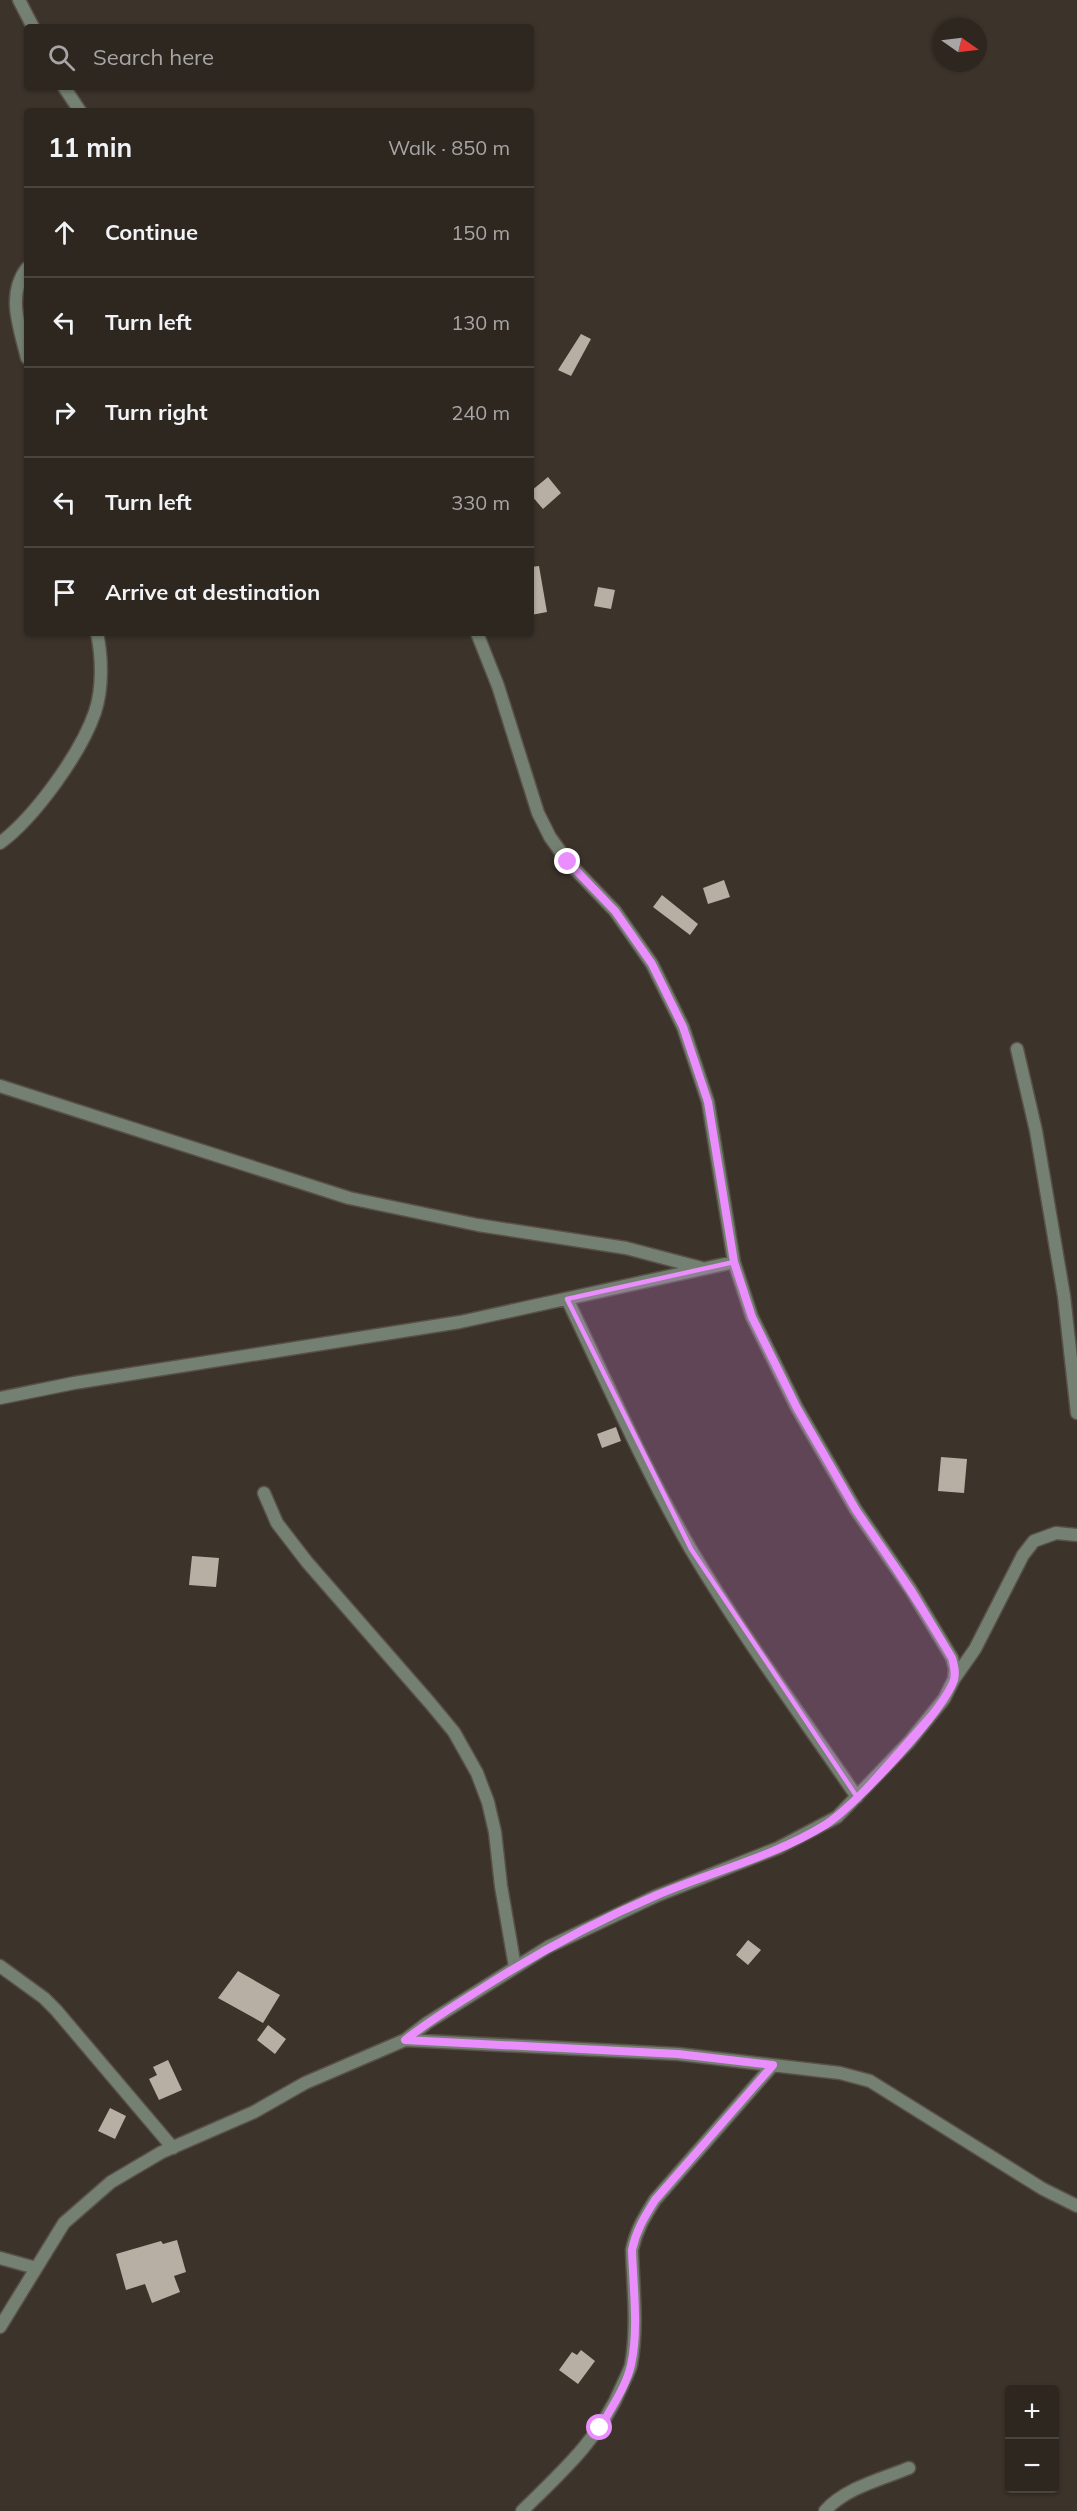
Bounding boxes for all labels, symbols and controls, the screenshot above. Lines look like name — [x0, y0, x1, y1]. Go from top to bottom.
north arrow — [933, 18, 987, 72]
search box — [24, 24, 534, 90]
icon: search — [45, 41, 78, 74]
text: Search here — [93, 43, 214, 71]
text: 11 min — [48, 131, 132, 164]
text: Walk · 850 m — [388, 135, 510, 160]
icon: ahead — [48, 216, 81, 249]
text: Continue — [105, 218, 198, 246]
text: 150 m — [451, 220, 510, 245]
icon: left — [48, 306, 81, 339]
text: Turn left — [105, 308, 192, 336]
text: 130 m — [451, 310, 510, 335]
icon: right — [48, 396, 81, 429]
text: Turn right — [105, 398, 208, 426]
text: 240 m — [451, 400, 510, 425]
icon: left — [48, 486, 81, 519]
text: Turn left — [105, 488, 192, 516]
text: 330 m — [451, 490, 510, 515]
icon: arrive — [48, 576, 81, 609]
text: Arrive at destination — [105, 578, 320, 606]
route end — [554, 848, 580, 874]
map controls — [1005, 2385, 1059, 2493]
button: + — [1005, 2385, 1059, 2439]
route start — [586, 2414, 612, 2440]
button: − — [1005, 2439, 1059, 2493]

